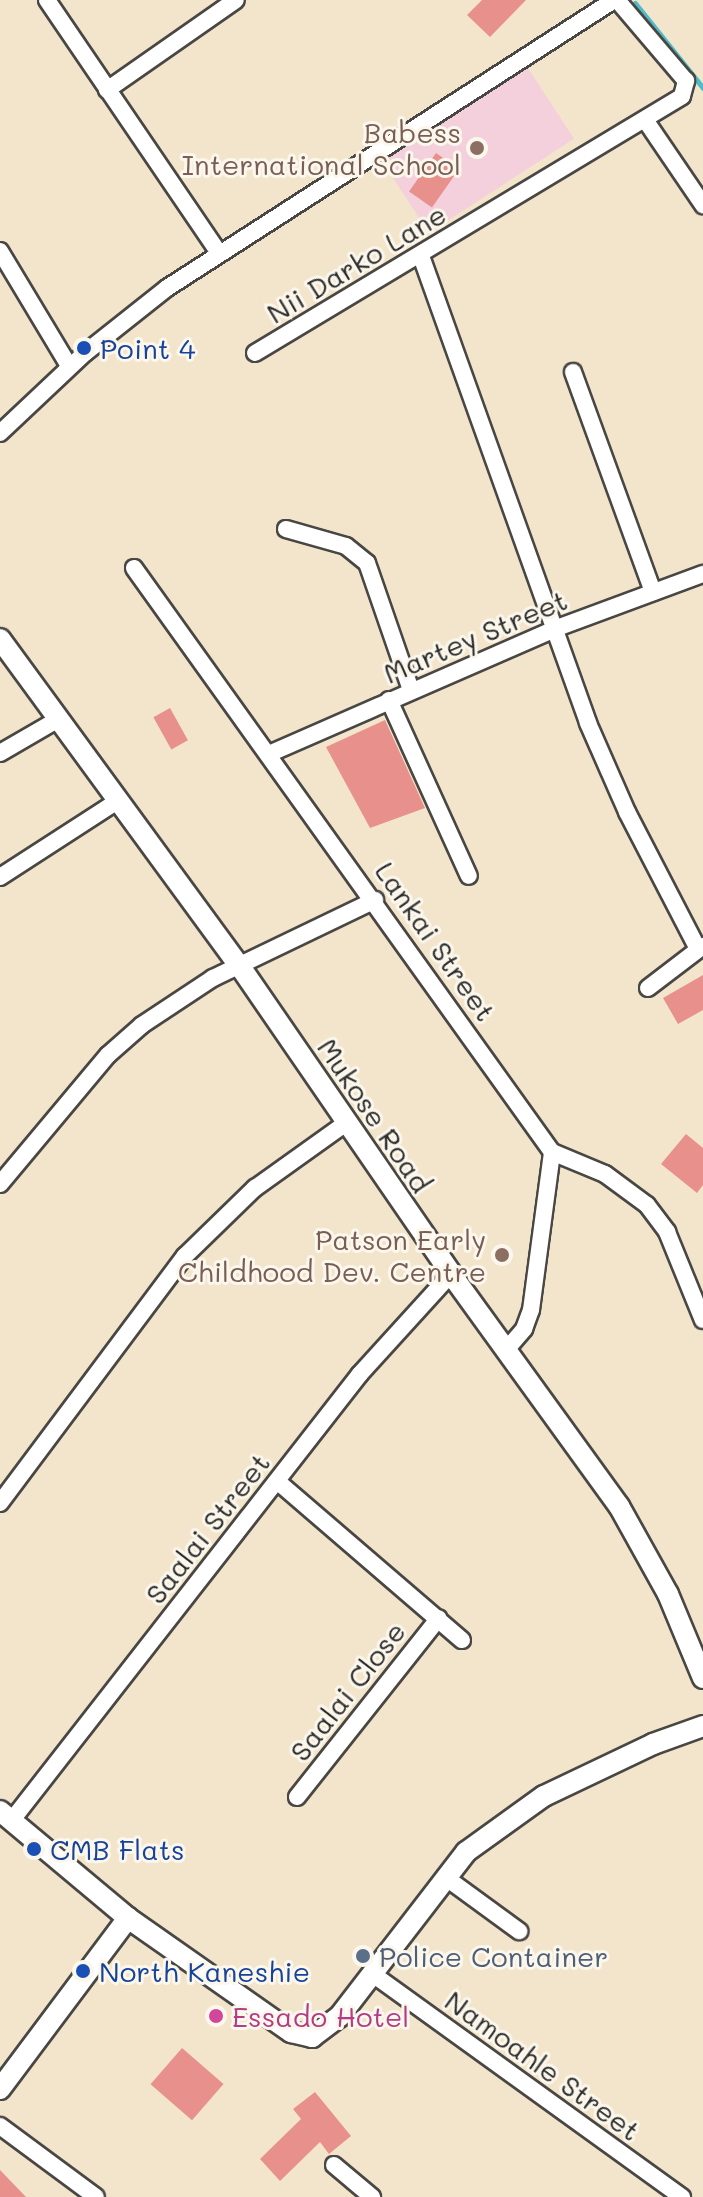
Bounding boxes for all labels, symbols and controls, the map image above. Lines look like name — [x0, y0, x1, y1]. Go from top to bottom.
place label: Babess International School — [182, 115, 461, 181]
marker: Babess International School — [468, 139, 486, 157]
street label: Nii Darko Lane — [260, 196, 452, 330]
place label: Point 4 — [100, 331, 196, 365]
marker: Point 4 — [75, 339, 93, 357]
street label: Martey Street — [378, 582, 572, 690]
street label: Lankai Street — [369, 855, 503, 1027]
street label: Mukose Road — [311, 1032, 439, 1198]
place label: Patson Early Childhood Dev. Centre — [178, 1222, 486, 1288]
marker: Patson Early Childhood Dev. Centre — [493, 1246, 511, 1264]
street label: Saalai Street — [138, 1446, 276, 1610]
street label: Saalai Close — [282, 1615, 412, 1767]
place label: CMB Flats — [50, 1832, 185, 1866]
marker: CMB Flats — [25, 1840, 43, 1858]
place label: Police Container — [379, 1939, 608, 1973]
marker: Police Container — [354, 1947, 372, 1965]
place label: North Kaneshie — [99, 1954, 310, 1988]
marker: North Kaneshie — [74, 1962, 92, 1980]
street label: Namoahle Street — [439, 1983, 647, 2147]
place label: Essado Hotel — [232, 1999, 409, 2033]
marker: Essado Hotel — [207, 2007, 225, 2025]

